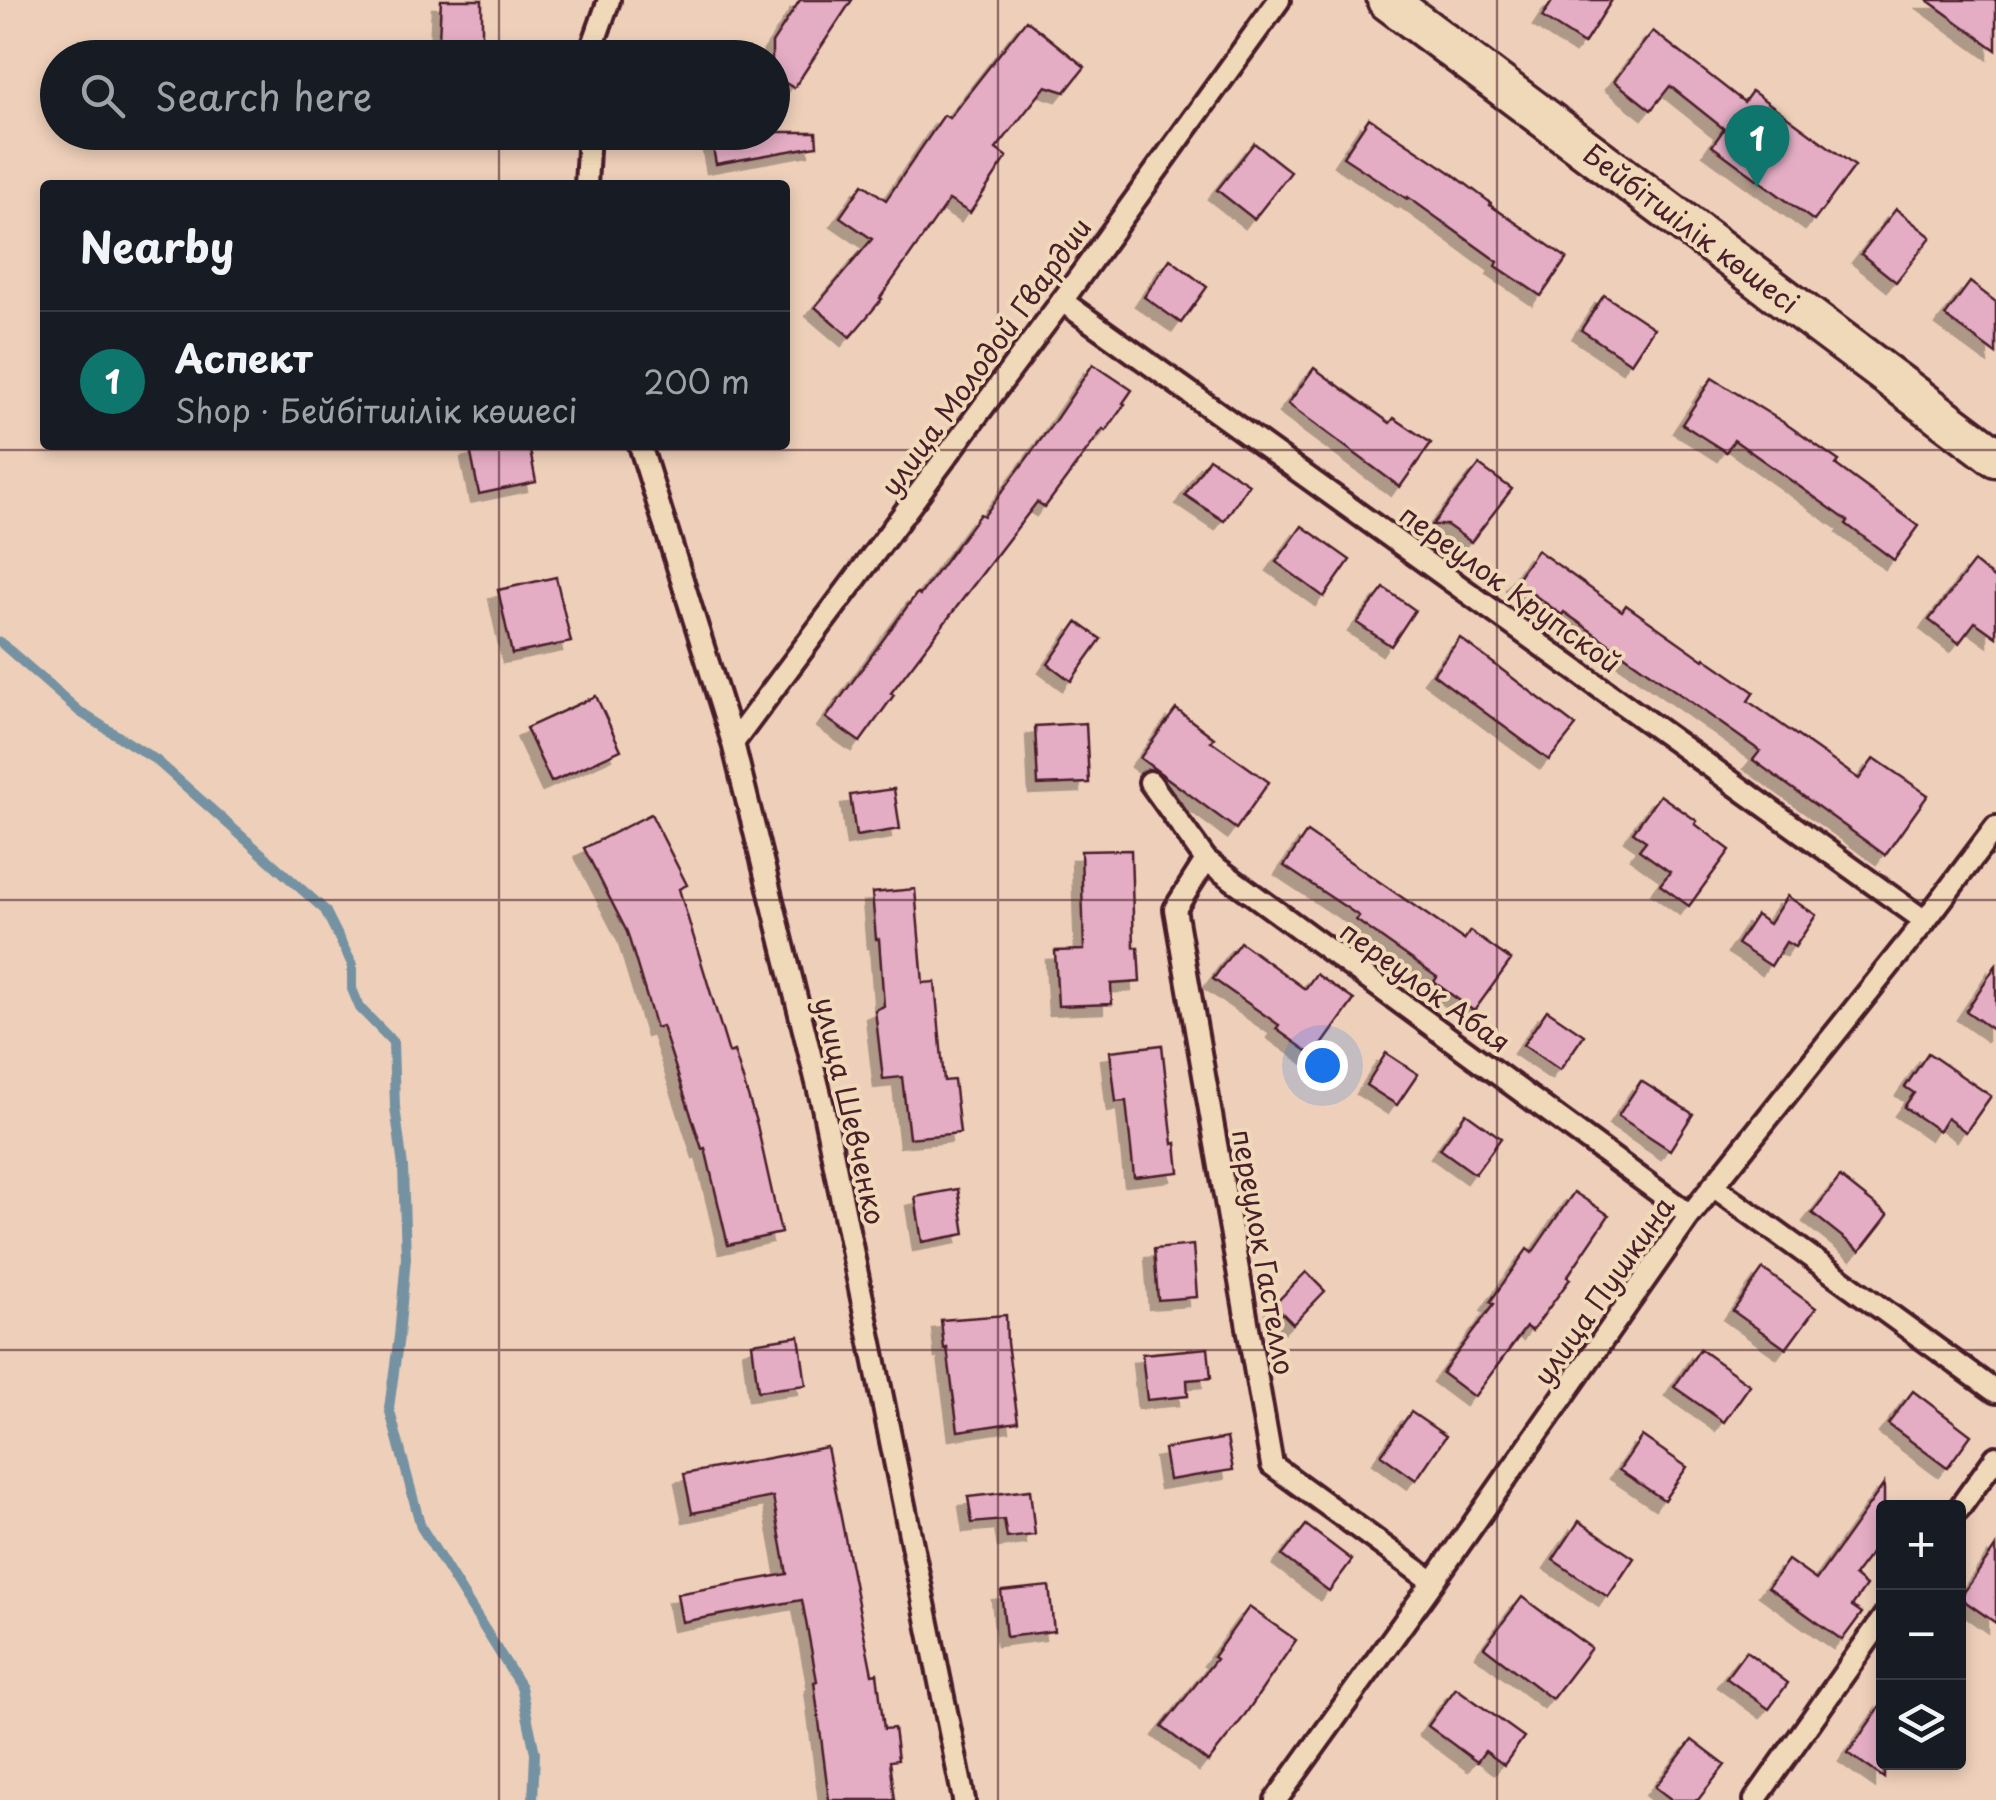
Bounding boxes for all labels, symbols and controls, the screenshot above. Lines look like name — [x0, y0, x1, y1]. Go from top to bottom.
search box — [40, 40, 790, 150]
text: Search here — [155, 67, 372, 124]
icon: search — [75, 68, 130, 123]
pin: 1 — [1724, 104, 1790, 187]
street label: Бейбітшілік көшесі — [1575, 132, 1809, 323]
street label: улица Молодой Гвардии — [869, 208, 1101, 504]
text: Nearby — [80, 214, 234, 277]
text: Аспект — [175, 329, 312, 386]
text: 1 — [105, 357, 120, 405]
text: 200 m — [643, 357, 750, 405]
text: Shop · Бейбітшілік көшесі — [175, 386, 578, 434]
street label: переулок Крупской — [1391, 493, 1631, 683]
street label: переулок Абая — [1332, 909, 1520, 1062]
street label: улица Шевченко — [804, 993, 899, 1229]
your location — [1297, 1040, 1348, 1091]
street label: переулок Гастелло — [1222, 1125, 1307, 1378]
street label: улица Пушкина — [1521, 1187, 1684, 1393]
map controls — [1876, 1500, 1966, 1770]
button: + — [1876, 1500, 1966, 1590]
button: − — [1876, 1590, 1966, 1680]
button: layers — [1876, 1680, 1966, 1770]

